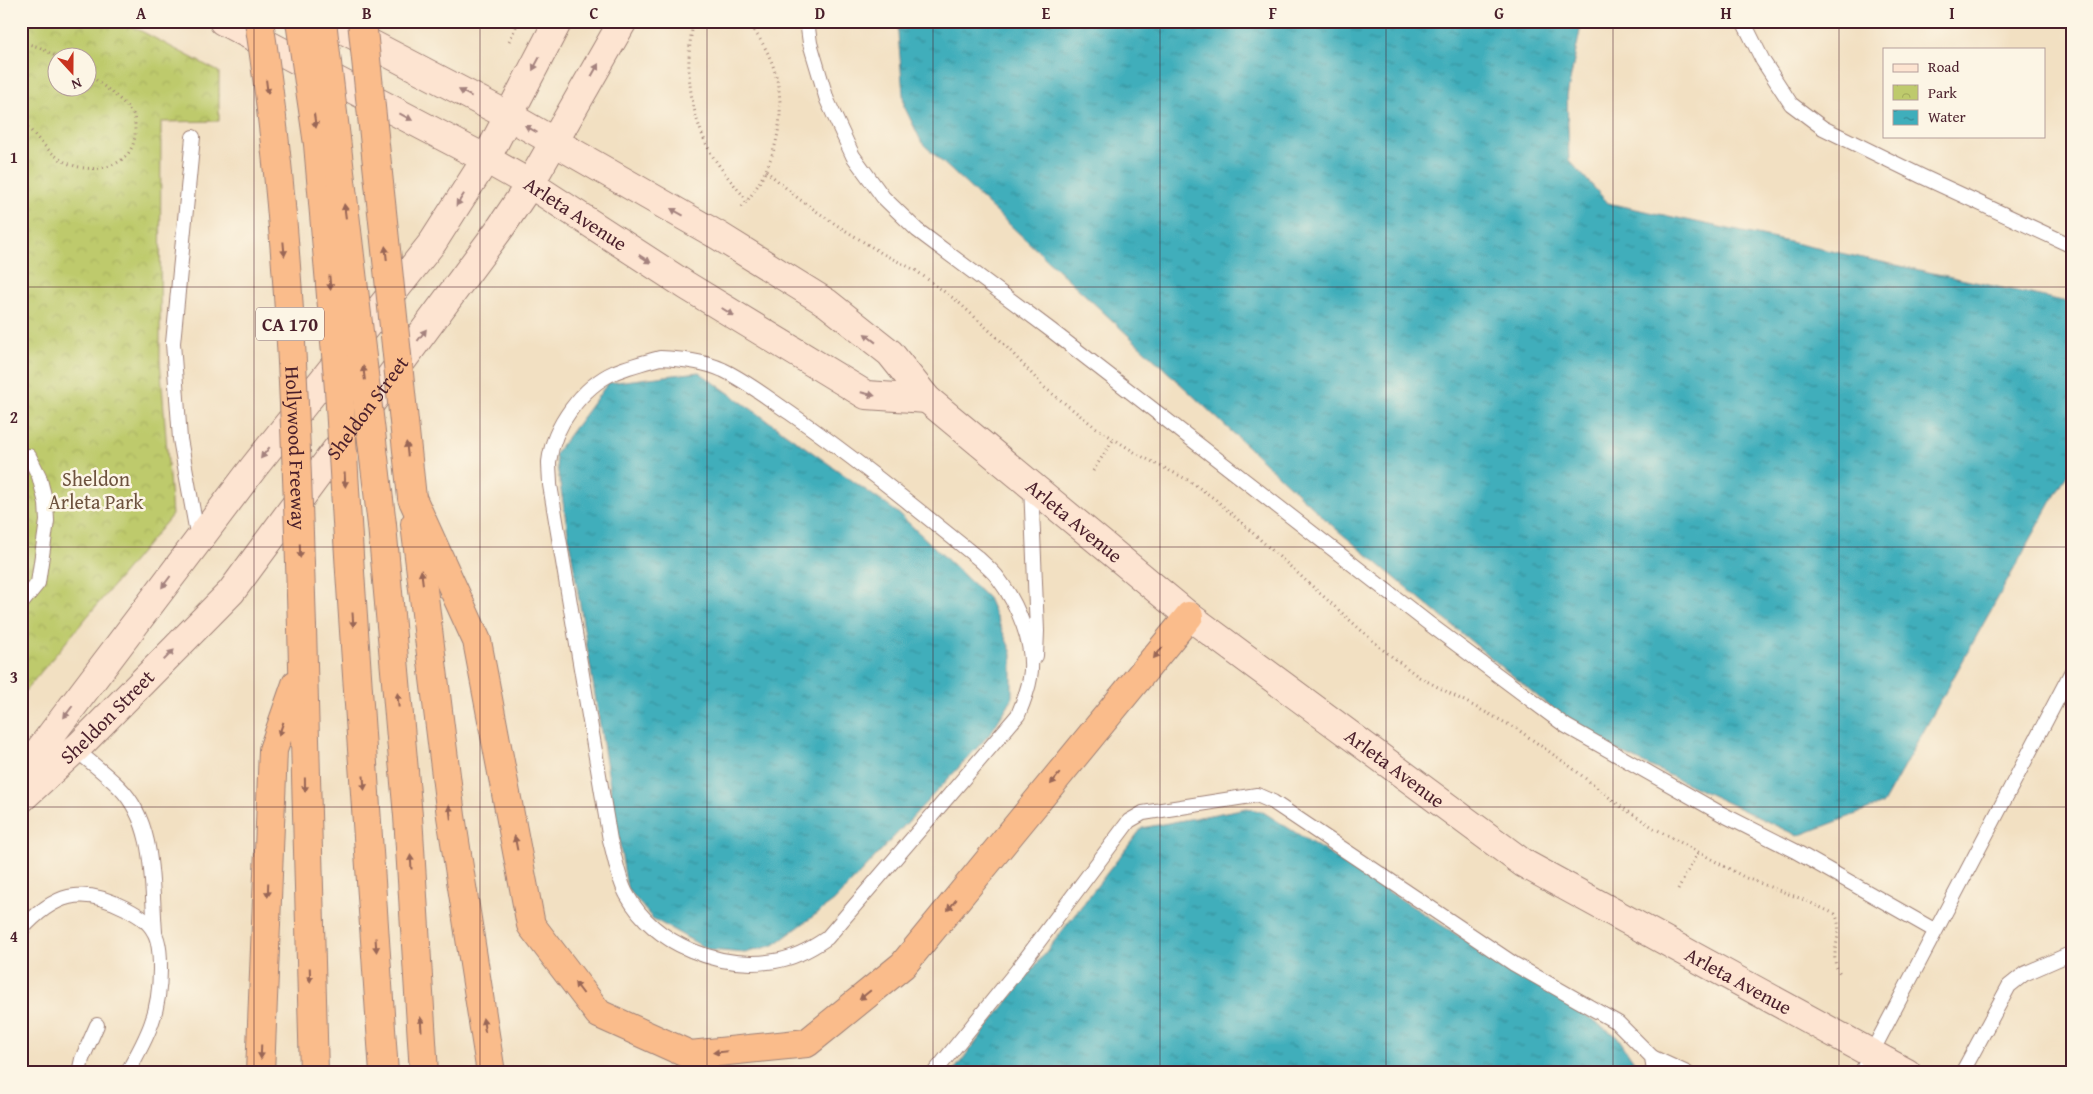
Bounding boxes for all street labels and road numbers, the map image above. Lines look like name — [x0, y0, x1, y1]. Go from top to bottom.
street label: Arleta Avenue — [519, 169, 633, 257]
road number: CA 170 — [256, 308, 324, 340]
street label: Sheldon Street — [319, 349, 415, 466]
street label: Hollywood Freeway — [278, 365, 314, 531]
street label: Arleta Avenue — [1020, 472, 1129, 569]
street label: Sheldon Street — [53, 663, 161, 771]
street label: Arleta Avenue — [1339, 721, 1451, 815]
street label: Arleta Avenue — [1680, 939, 1797, 1021]

